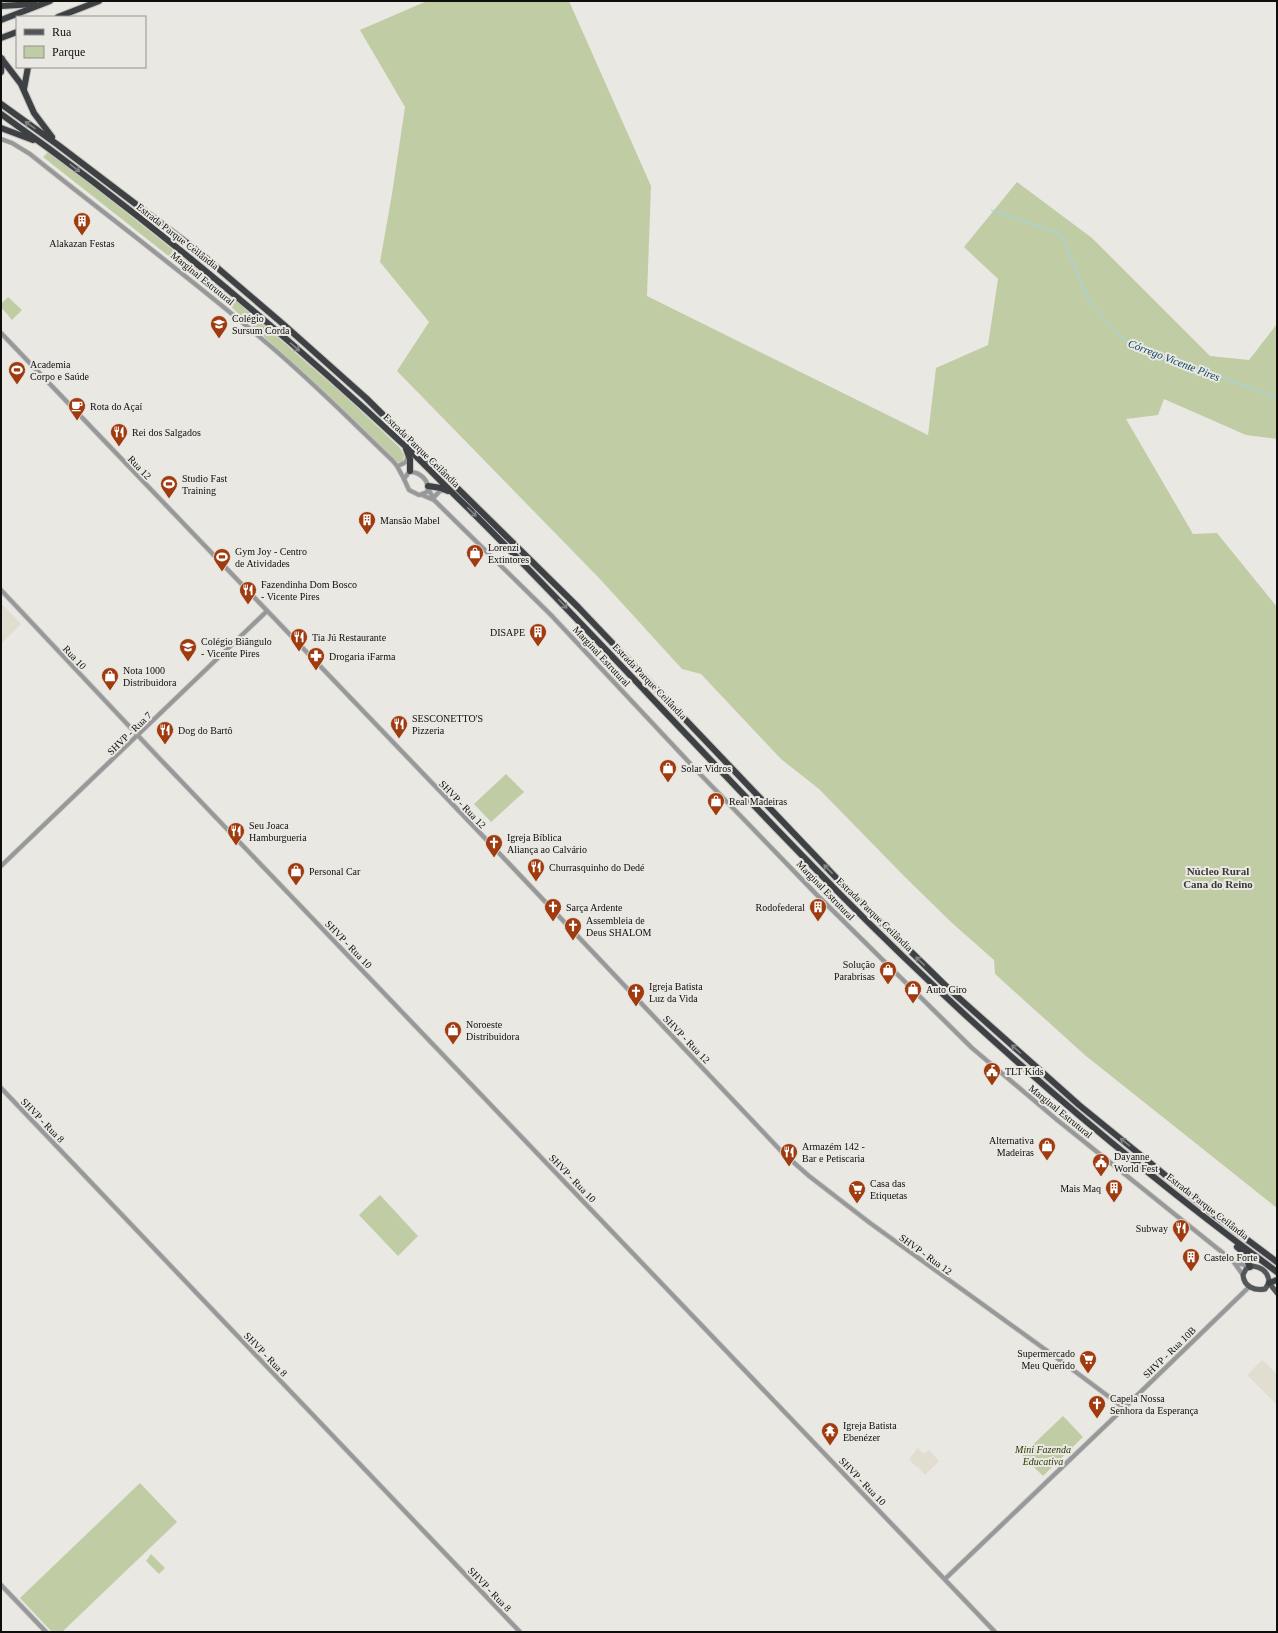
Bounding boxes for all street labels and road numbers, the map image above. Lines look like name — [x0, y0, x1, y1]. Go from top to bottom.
street label: Estrada Parque Ceilândia — [134, 201, 221, 272]
street label: Marginal Estrutural — [169, 249, 237, 307]
street label: Estrada Parque Ceilândia — [381, 411, 462, 490]
street label: Rua 12 — [126, 453, 154, 481]
street label: Marginal Estrutural — [571, 624, 633, 689]
street label: Estrada Parque Ceilândia — [611, 641, 689, 722]
street label: Rua 10 — [61, 643, 88, 672]
street label: SHVP - Rua 7 — [105, 710, 154, 757]
street label: SHVP - Rua 12 — [437, 778, 488, 831]
street label: Marginal Estrutural — [794, 858, 857, 923]
street label: Estrada Parque Ceilândia — [834, 875, 915, 954]
street label: SHVP - Rua 10 — [323, 918, 374, 971]
street label: SHVP - Rua 12 — [661, 1013, 712, 1066]
street label: Marginal Estrutural — [1027, 1082, 1095, 1140]
street label: SHVP - Rua 8 — [19, 1096, 66, 1145]
street label: SHVP - Rua 10 — [547, 1152, 598, 1205]
street label: Estrada Parque Ceilândia — [1164, 1171, 1251, 1242]
street label: SHVP - Rua 12 — [897, 1232, 954, 1277]
street label: SHVP - Rua 10B — [1141, 1324, 1198, 1380]
street label: SHVP - Rua 8 — [242, 1330, 289, 1379]
street label: SHVP - Rua 10 — [837, 1455, 888, 1508]
street label: SHVP - Rua 8 — [466, 1565, 513, 1614]

